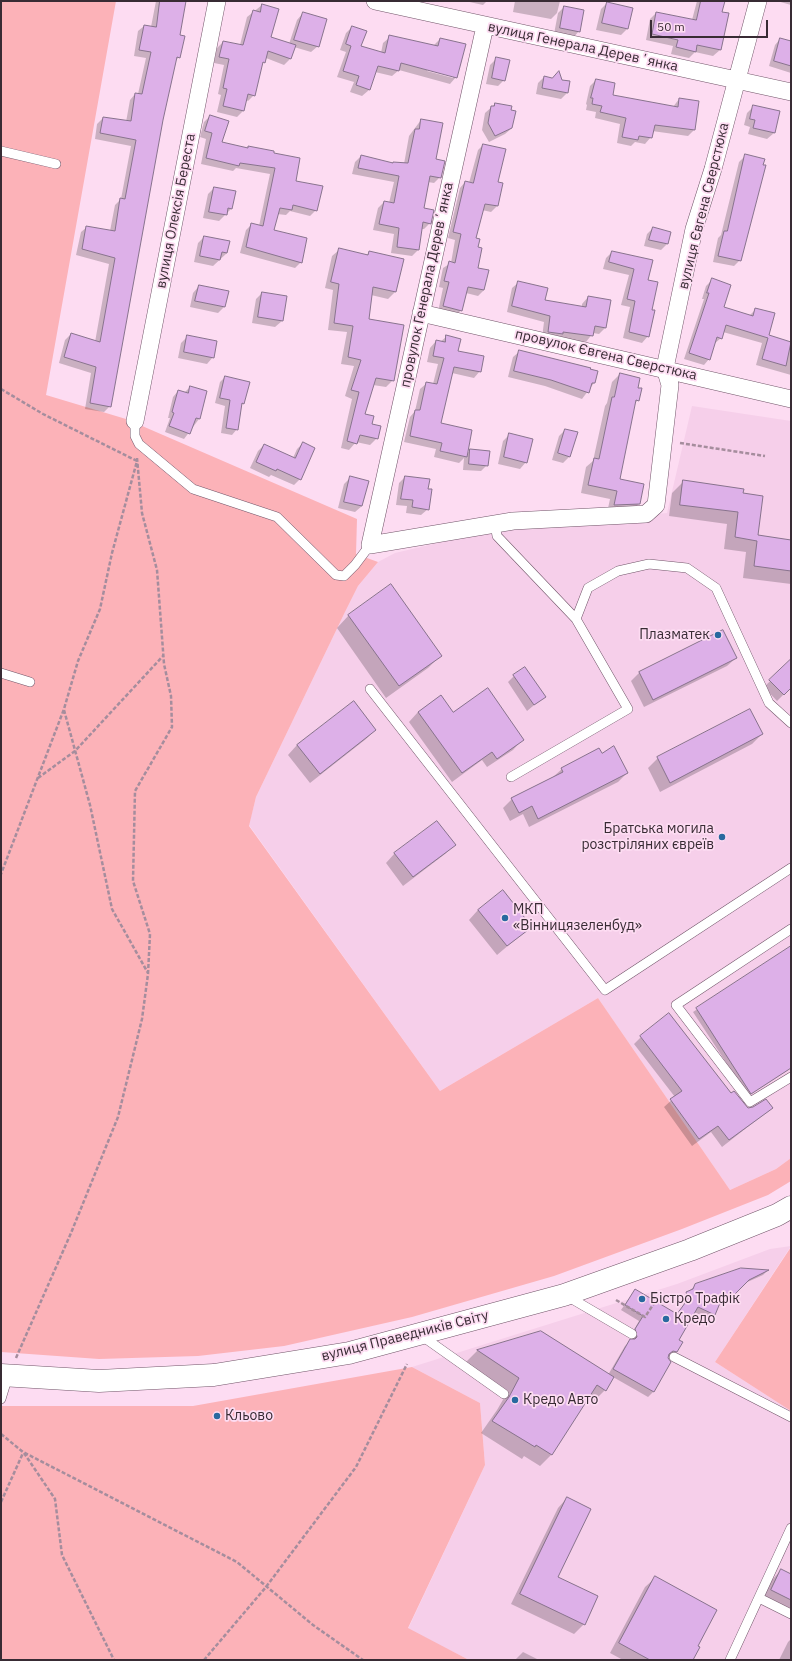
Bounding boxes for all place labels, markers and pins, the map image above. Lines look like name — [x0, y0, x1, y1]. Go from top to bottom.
place label: Плазматек — [639, 627, 710, 643]
marker: Плазматек — [713, 630, 723, 640]
place label: Братська могила розстріляних євреїв — [581, 821, 714, 854]
marker: Братська могила розстріляних євреїв — [717, 832, 727, 842]
place label: МКП «Вінницязеленбуд» — [513, 902, 642, 934]
marker: МКП «Вінницязеленбуд» — [500, 913, 510, 923]
place label: Бістро Трафік — [650, 1291, 740, 1307]
marker: Бістро Трафік — [637, 1294, 647, 1304]
place label: Кредо — [674, 1311, 715, 1327]
marker: Кредо — [661, 1314, 671, 1324]
place label: Кредо Авто — [523, 1392, 598, 1408]
marker: Кредо Авто — [510, 1395, 520, 1405]
place label: Кльово — [225, 1408, 273, 1424]
marker: Кльово — [212, 1411, 222, 1421]

